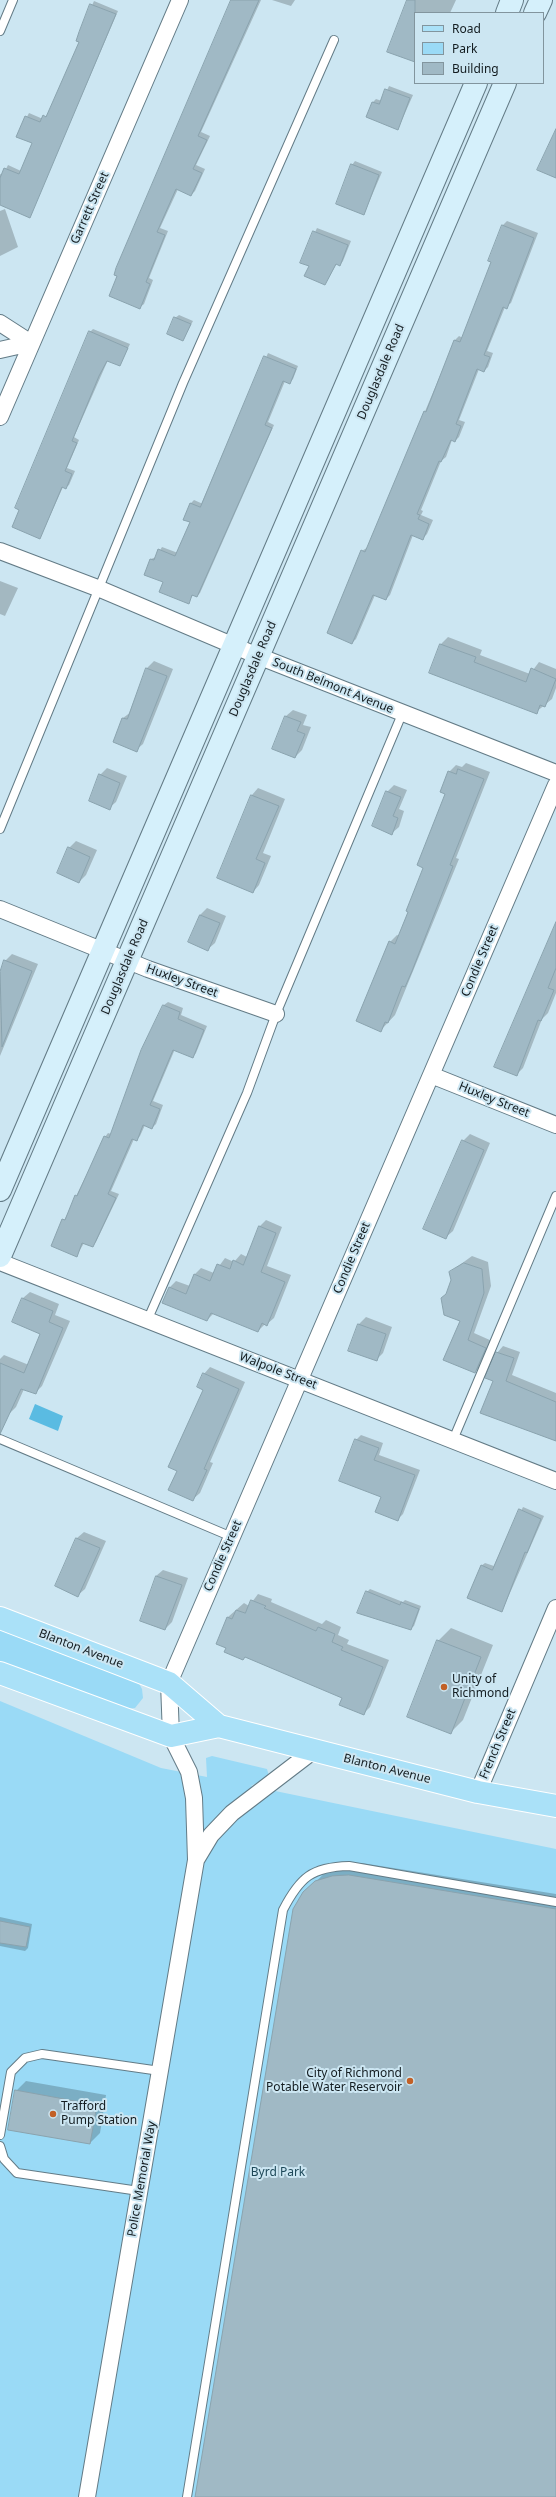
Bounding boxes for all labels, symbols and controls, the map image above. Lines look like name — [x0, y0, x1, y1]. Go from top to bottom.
legend — [414, 12, 544, 84]
text: Road — [452, 20, 481, 37]
text: Park — [452, 40, 477, 57]
text: Building — [452, 60, 499, 77]
street label: Garrett Street — [68, 170, 112, 246]
street label: Douglasdale Road — [354, 322, 408, 422]
street label: Douglasdale Road — [226, 619, 280, 719]
street label: South Belmont Avenue — [270, 655, 396, 717]
street label: Douglasdale Road — [98, 917, 152, 1017]
street label: Condie Street — [458, 923, 502, 999]
street label: Huxley Street — [144, 961, 220, 1001]
street label: Huxley Street — [457, 1079, 531, 1121]
street label: Condie Street — [330, 1220, 374, 1296]
street label: Walpole Street — [237, 1350, 319, 1392]
street label: Condie Street — [201, 1518, 245, 1594]
street label: Blanton Avenue — [37, 1626, 125, 1672]
place label: Unity of Richmond — [452, 1673, 509, 1701]
marker: Unity of Richmond — [439, 1682, 449, 1692]
street label: French Street — [477, 1707, 519, 1781]
street label: Blanton Avenue — [342, 1751, 432, 1787]
place label: City of Richmond Potable Water Reservoir — [266, 2067, 402, 2095]
marker: City of Richmond Potable Water Reservoir — [405, 2076, 415, 2086]
place label: Trafford Pump Station — [61, 2100, 137, 2128]
marker: Trafford Pump Station — [48, 2109, 58, 2119]
street label: Police Memorial Way — [125, 2120, 159, 2238]
park label: Byrd Park — [251, 2166, 305, 2180]

